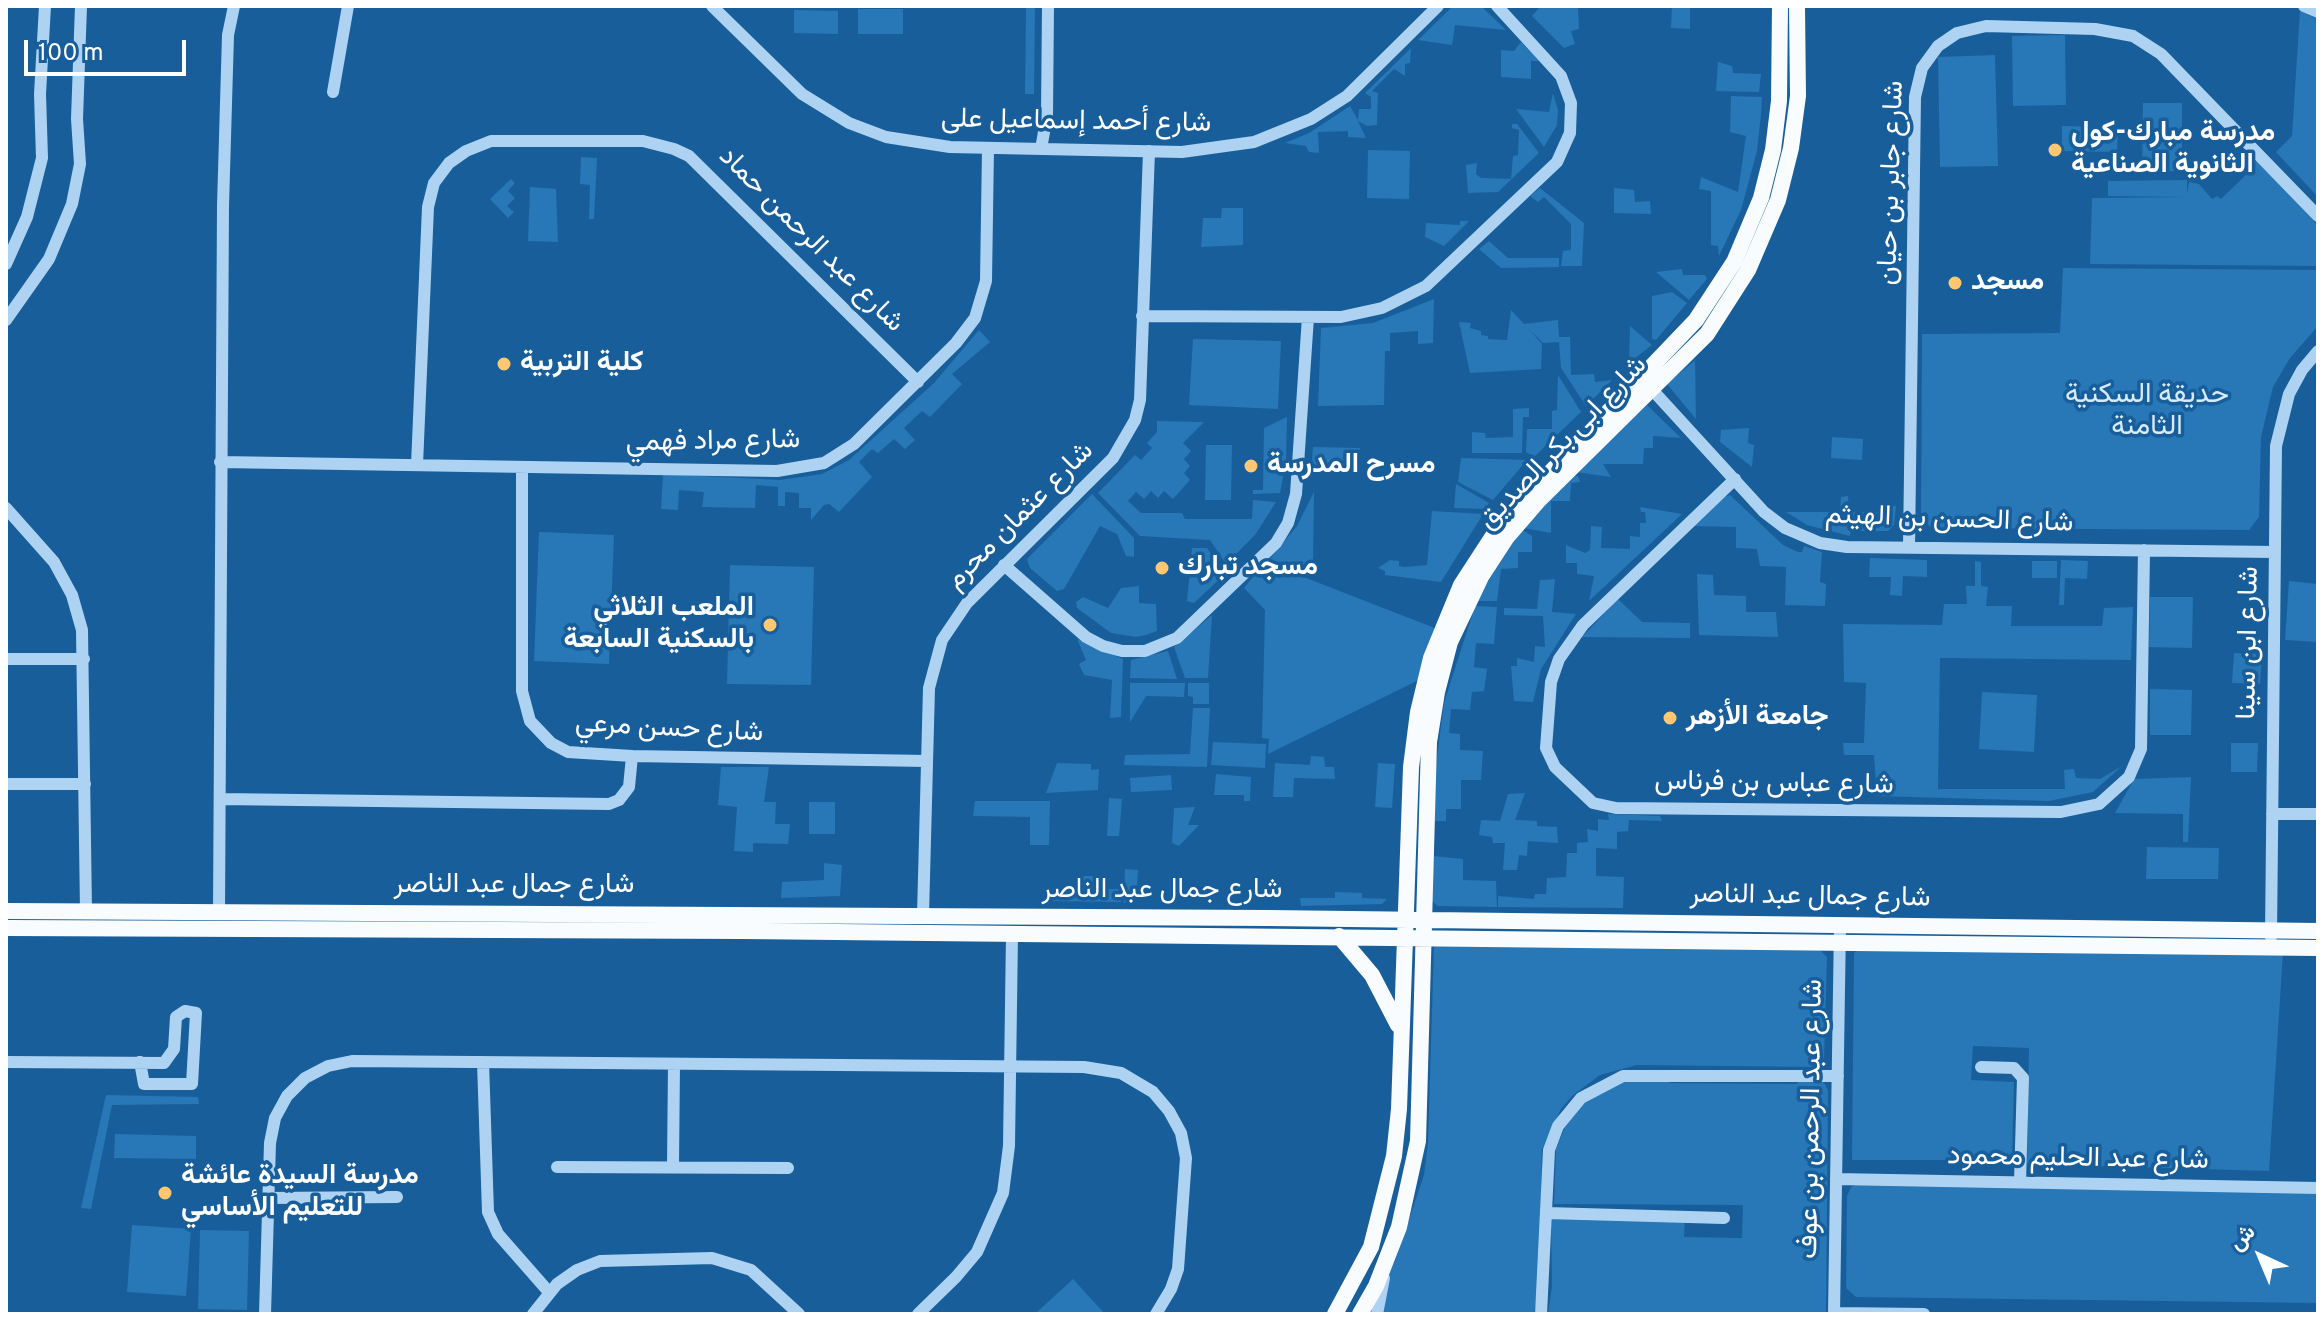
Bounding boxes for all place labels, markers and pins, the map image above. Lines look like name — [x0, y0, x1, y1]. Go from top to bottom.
place label: مدرسة مبارك-كول الثانوية الصناعية — [2071, 117, 2275, 183]
marker: مدرسة مبارك-كول الثانوية الصناعية — [2046, 141, 2064, 159]
place label: مسجد — [1971, 266, 2044, 300]
marker: مسجد — [1946, 274, 1964, 292]
place label: كلية التربية — [520, 347, 643, 381]
marker: كلية التربية — [495, 355, 513, 373]
place label: مسرح المدرسة — [1267, 449, 1435, 483]
marker: مسرح المدرسة — [1242, 457, 1260, 475]
place label: مسجد تبارك — [1178, 551, 1318, 585]
marker: مسجد تبارك — [1153, 559, 1171, 577]
place label: الملعب الثلاثي بالسكنية السابعة — [563, 592, 754, 658]
marker: الملعب الثلاثي بالسكنية السابعة — [761, 616, 779, 634]
place label: جامعة الأزهر — [1686, 701, 1828, 735]
marker: جامعة الأزهر — [1661, 709, 1679, 727]
place label: مدرسة السيدة عائشة للتعليم الأساسي — [181, 1160, 419, 1226]
marker: مدرسة السيدة عائشة للتعليم الأساسي — [156, 1184, 174, 1202]

